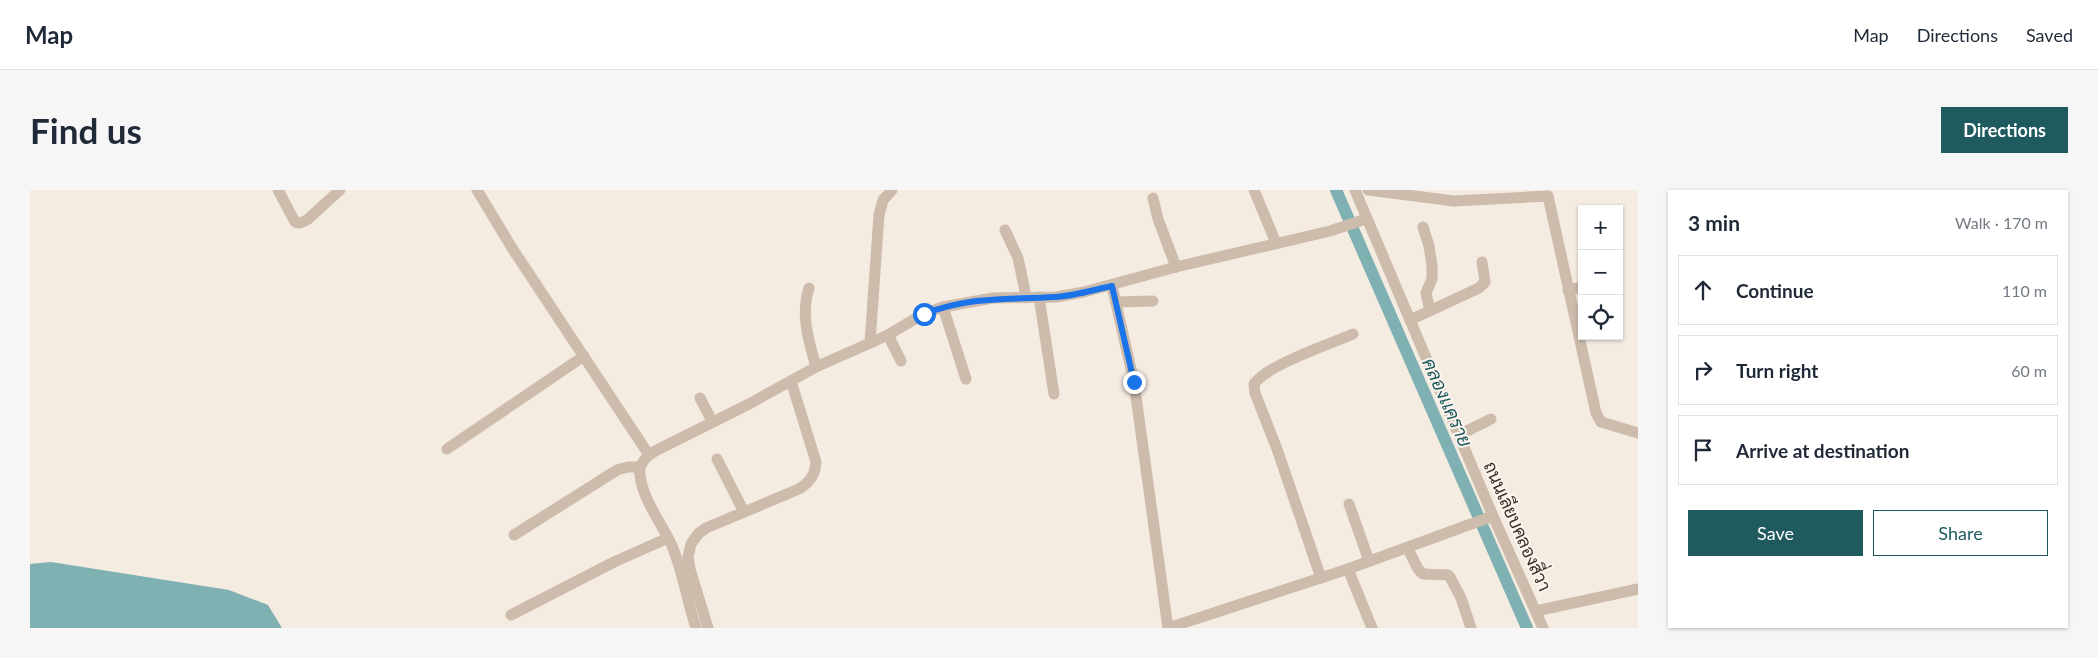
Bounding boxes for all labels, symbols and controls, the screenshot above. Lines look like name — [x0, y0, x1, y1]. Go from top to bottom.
text: Map — [25, 20, 73, 49]
text: Map — [1853, 24, 1889, 46]
text: Directions — [1917, 24, 1998, 46]
text: Saved — [2026, 24, 2073, 46]
button: Directions — [1941, 107, 2068, 153]
text: Find us — [30, 109, 142, 151]
map controls — [1578, 205, 1623, 340]
button: + — [1578, 205, 1623, 250]
text: 3 min — [1688, 210, 1740, 235]
text: Walk · 170 m — [1955, 213, 2048, 232]
button: − — [1578, 250, 1623, 295]
icon: ahead — [1689, 276, 1717, 304]
text: Continue — [1736, 279, 1814, 302]
text: 110 m — [2002, 281, 2047, 300]
button: locate — [1578, 295, 1623, 340]
route start — [913, 303, 936, 326]
water label: คลองเเคราย — [1418, 354, 1478, 450]
icon: right — [1689, 356, 1717, 384]
text: Turn right — [1736, 359, 1818, 382]
text: 60 m — [2011, 361, 2047, 380]
route end — [1123, 371, 1146, 394]
icon: arrive — [1689, 436, 1717, 464]
text: Arrive at destination — [1736, 439, 1909, 462]
street label: ถนนเลียบคลองสี่วา — [1480, 456, 1560, 594]
button: Save — [1688, 510, 1863, 556]
button: Share — [1873, 510, 2048, 556]

